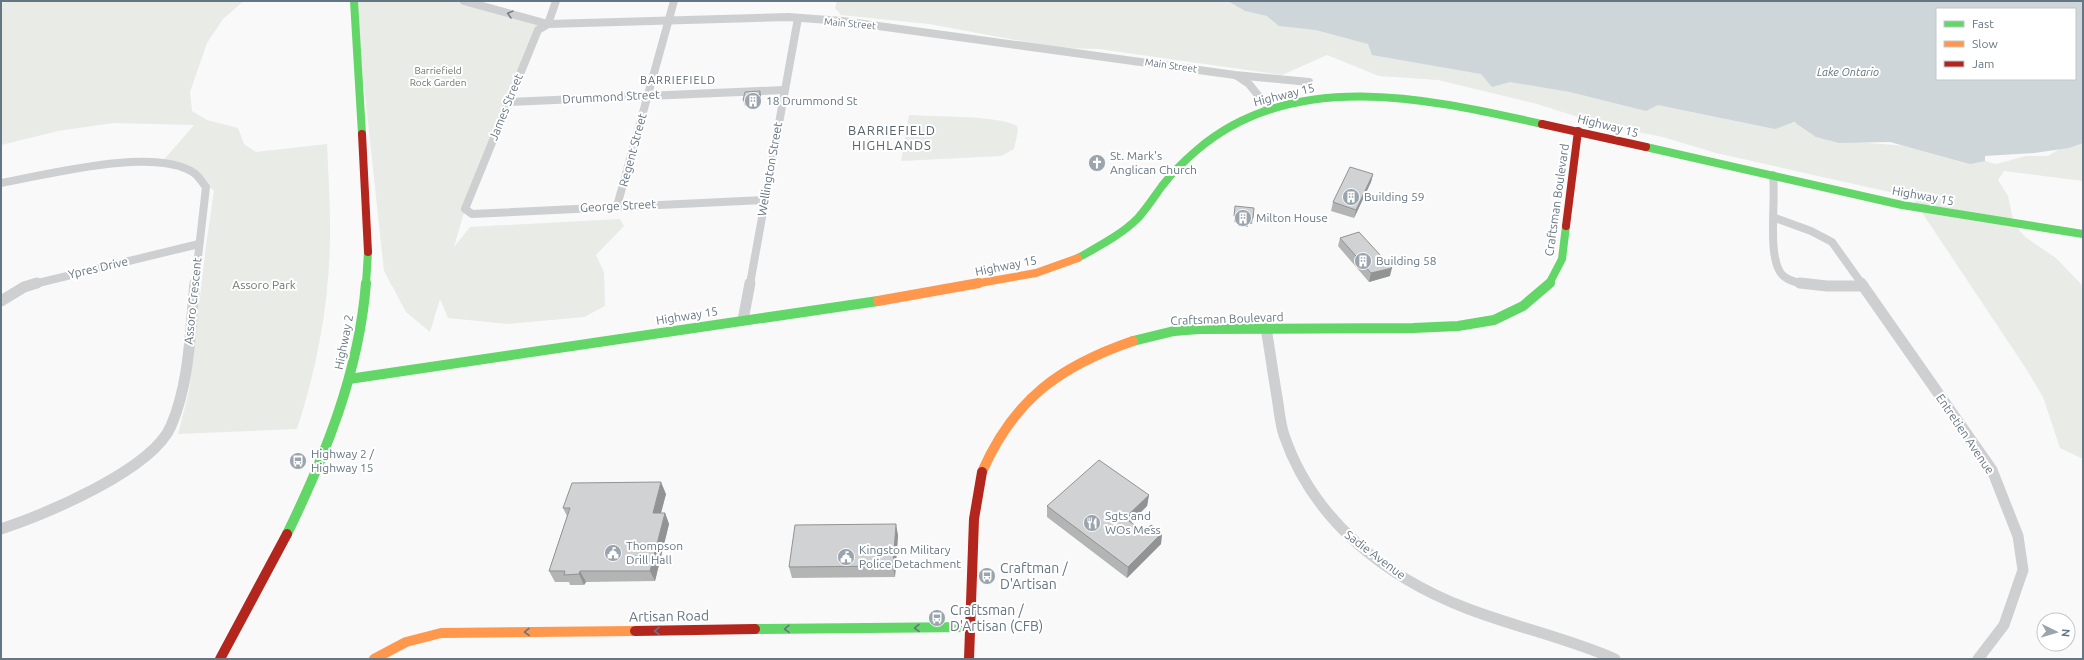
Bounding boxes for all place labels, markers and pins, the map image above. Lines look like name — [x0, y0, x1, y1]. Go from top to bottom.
building icon: 18 Drummond St — [743, 91, 763, 111]
place label: 18 Drummond St — [766, 94, 858, 107]
place label: St. Mark's Anglican Church — [1110, 149, 1197, 176]
church icon: St. Mark's Anglican Church — [1087, 153, 1107, 173]
building icon: Building 59 — [1341, 187, 1361, 207]
place label: Building 59 — [1364, 190, 1425, 203]
building icon: Milton House — [1233, 208, 1253, 228]
place label: Milton House — [1256, 211, 1328, 224]
building icon: Building 58 — [1353, 251, 1373, 271]
place label: Building 58 — [1376, 254, 1437, 267]
place label: Highway 2 / Highway 15 — [311, 447, 375, 474]
bus stop icon: Highway 2 / Highway 15 — [288, 451, 308, 471]
place label: Sgts and WOs Mess — [1105, 509, 1161, 536]
restaurant icon: Sgts and WOs Mess — [1082, 513, 1102, 533]
place label: Thompson Drill Hall — [626, 539, 683, 566]
public building icon: Thompson Drill Hall — [603, 543, 623, 563]
place label: Kingston Military Police Detachment — [859, 543, 961, 570]
public building icon: Kingston Military Police Detachment — [836, 547, 856, 567]
place label: Craftman / D'Artisan — [1000, 560, 1068, 592]
bus stop icon: Craftman / D'Artisan — [977, 566, 997, 586]
place label: Craftsman / D'Artisan (CFB) — [950, 602, 1043, 634]
bus stop icon: Craftsman / D'Artisan (CFB) — [927, 608, 947, 628]

